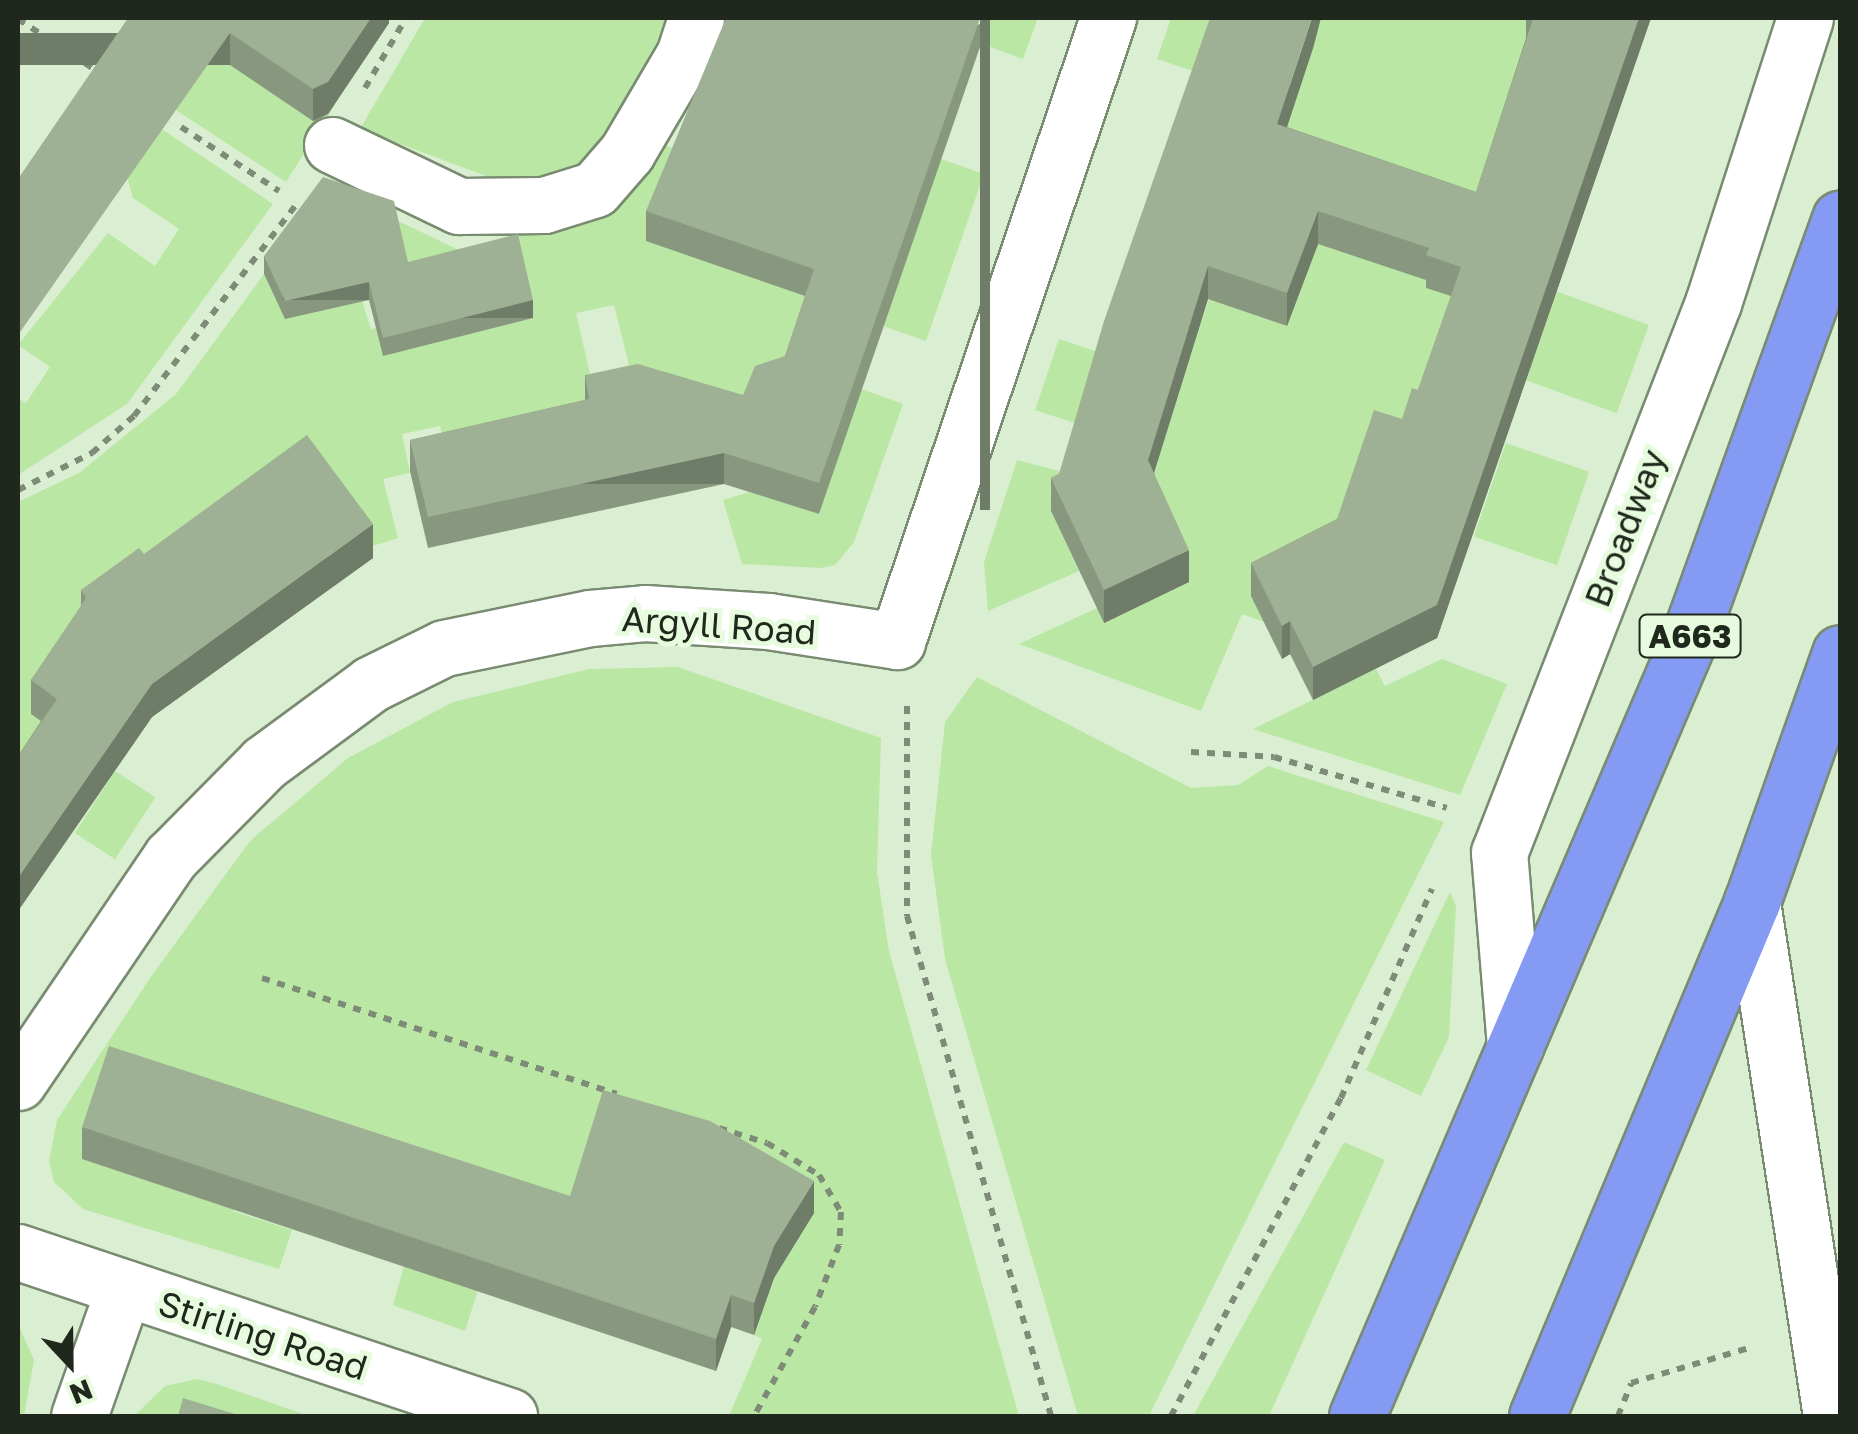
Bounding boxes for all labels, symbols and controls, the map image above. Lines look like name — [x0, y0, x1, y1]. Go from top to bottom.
street label: Broadway — [1576, 443, 1674, 613]
street label: Argyll Road — [620, 597, 818, 653]
road number: A663 — [1638, 609, 1742, 663]
street label: Stirling Road — [153, 1282, 373, 1388]
north arrow — [20, 1314, 120, 1414]
text: N — [65, 1373, 97, 1412]

